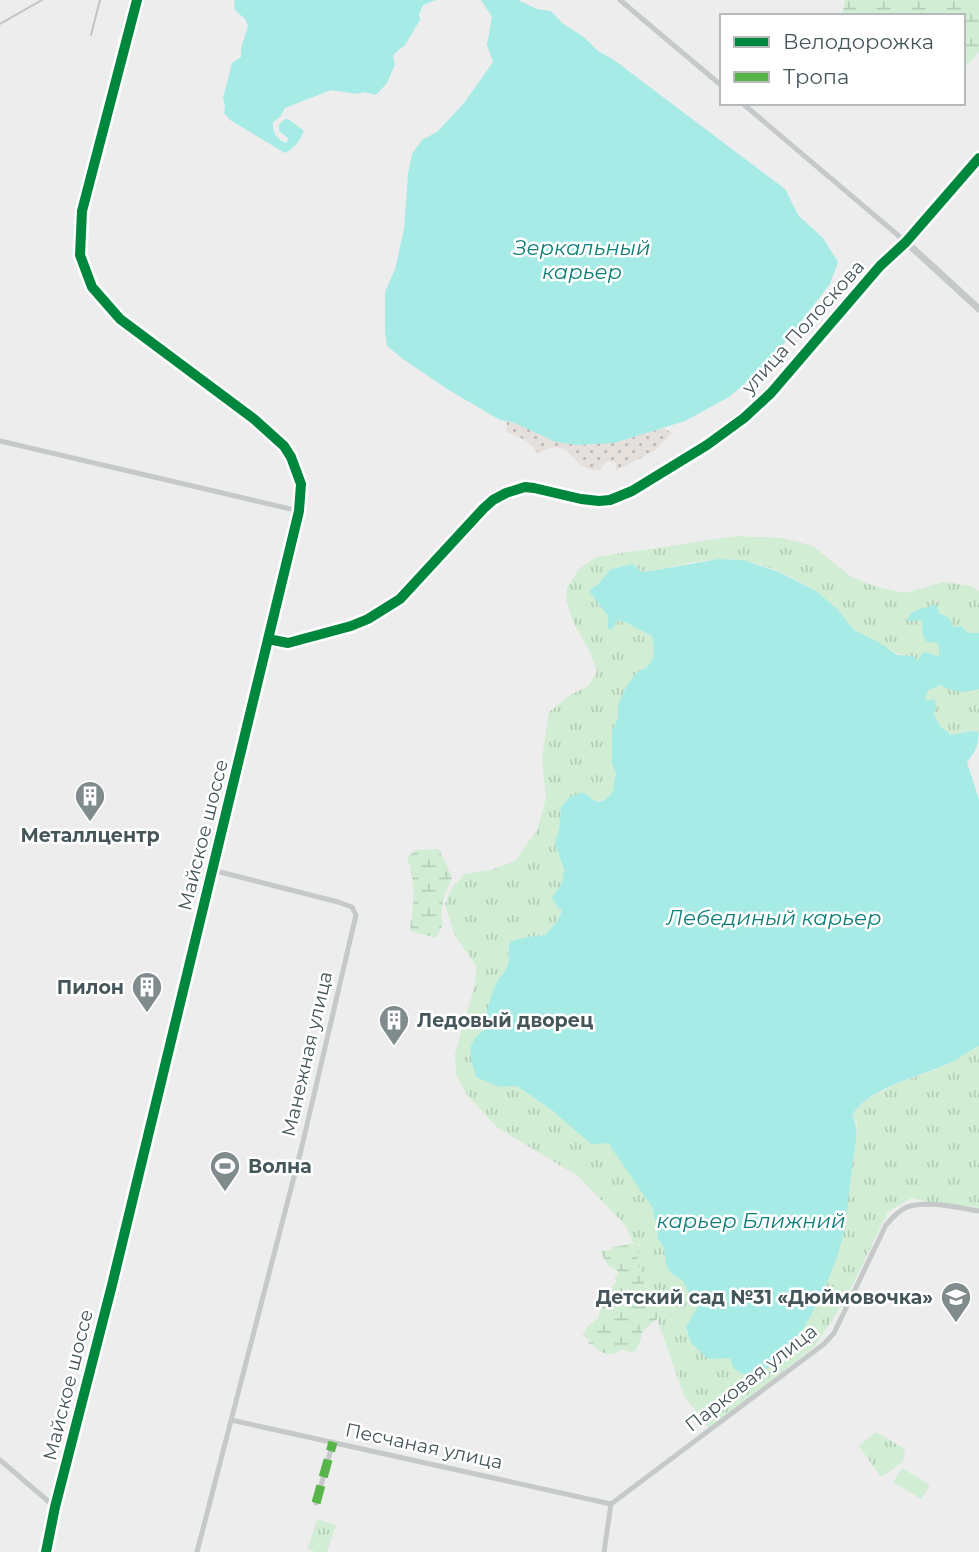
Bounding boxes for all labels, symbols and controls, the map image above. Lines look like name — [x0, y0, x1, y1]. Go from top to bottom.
legend — [720, 14, 965, 105]
text: Велодорожка — [783, 29, 934, 54]
text: Тропа — [783, 64, 849, 89]
water label: Зеркальный карьер — [512, 235, 651, 284]
street label: улица Полоскова — [736, 255, 869, 399]
street label: Майское шоссе — [173, 757, 233, 913]
building icon: Металлцентр — [73, 779, 107, 823]
place label: Металлцентр — [20, 824, 160, 847]
water label: Лебединый карьер — [665, 905, 882, 930]
street label: Манежная улица — [277, 969, 337, 1139]
building icon: Пилон — [130, 970, 164, 1014]
place label: Пилон — [57, 976, 124, 999]
building icon: Ледовый дворец — [377, 1003, 411, 1047]
place label: Ледовый дворец — [417, 1009, 593, 1032]
sports icon: Волна — [208, 1149, 242, 1193]
place label: Волна — [248, 1155, 312, 1178]
water label: карьер Ближний — [657, 1208, 845, 1233]
school or university icon: Детский сад №31 «Дюймовочка» — [939, 1280, 973, 1324]
place label: Детский сад №31 «Дюймовочка» — [596, 1286, 933, 1309]
street label: Майское шоссе — [38, 1307, 98, 1463]
street label: Парковая улица — [680, 1319, 822, 1437]
street label: Песчаная улица — [343, 1418, 505, 1474]

